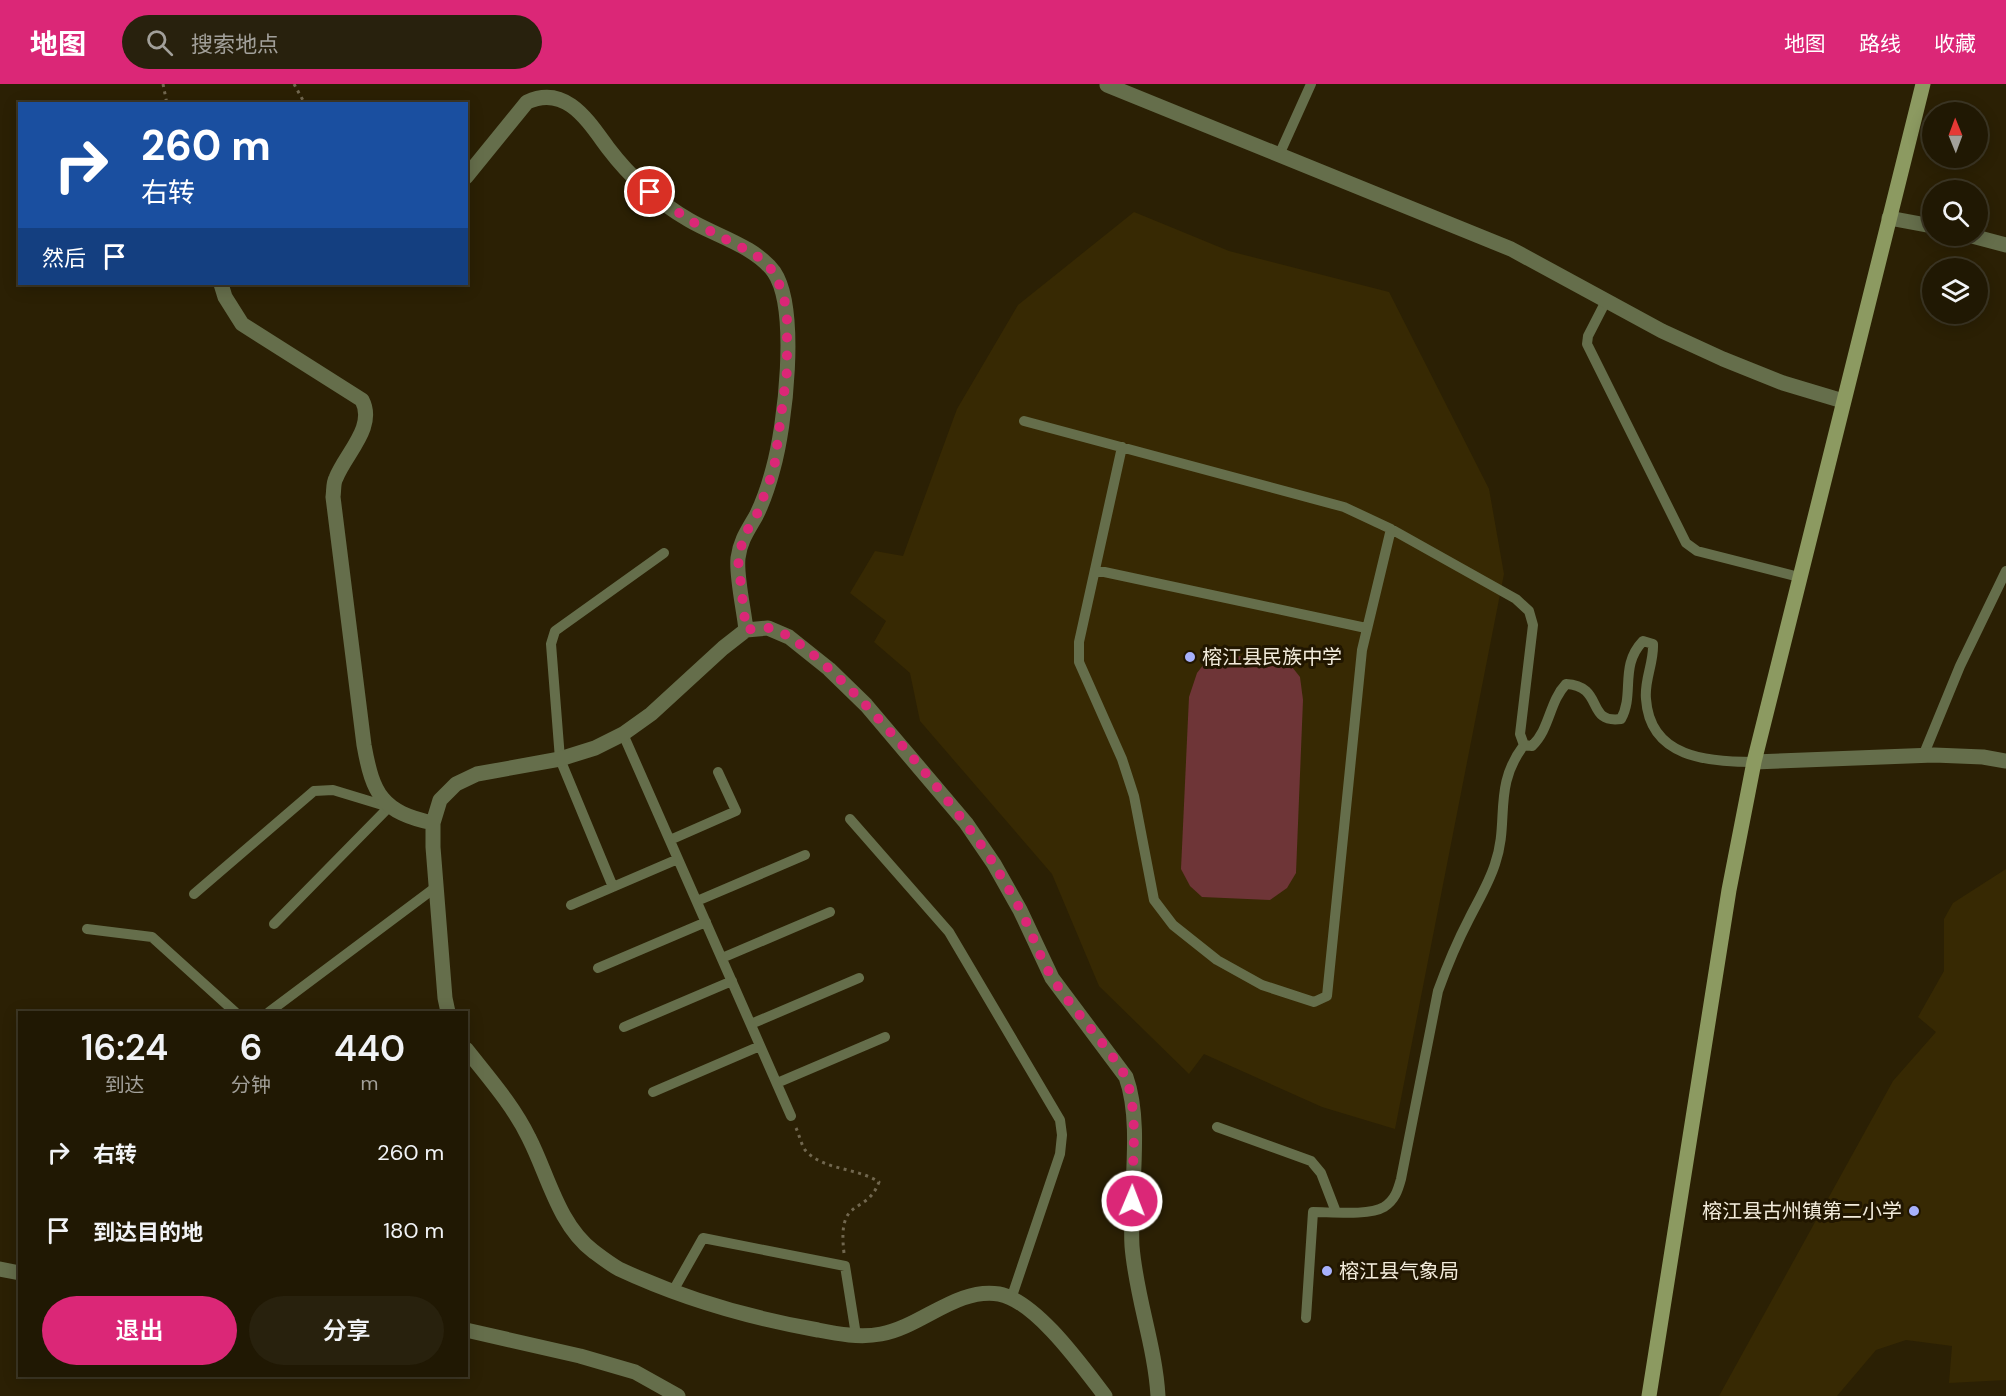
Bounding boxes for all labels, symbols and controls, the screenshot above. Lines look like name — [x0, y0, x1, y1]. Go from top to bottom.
search box — [122, 15, 542, 69]
text: 地图 — [30, 26, 86, 63]
icon: search — [143, 26, 176, 59]
text: 搜索地点 — [191, 30, 279, 59]
text: 地图 — [1784, 30, 1826, 58]
text: 路线 — [1859, 30, 1901, 58]
text: 收藏 — [1934, 30, 1976, 58]
north arrow — [1922, 102, 1988, 168]
map controls — [1922, 102, 1988, 324]
text: 260 m — [141, 118, 271, 173]
icon: right — [42, 126, 120, 204]
pin — [624, 166, 675, 217]
text: 右转 — [141, 175, 195, 210]
icon: arrive — [633, 175, 666, 208]
button: search — [1922, 180, 1988, 246]
icon: arrive — [98, 240, 131, 273]
text: 然后 — [42, 244, 86, 273]
button: layers — [1922, 258, 1988, 324]
place label: 榕江县民族中学 — [1202, 644, 1342, 670]
marker: 榕江县民族中学 — [1183, 650, 1197, 664]
text: 16:24 — [81, 1024, 168, 1071]
text: 6 — [240, 1024, 262, 1071]
text: 440 — [334, 1025, 405, 1072]
text: m — [361, 1070, 378, 1096]
text: 到达 — [105, 1072, 145, 1098]
text: 分钟 — [231, 1072, 271, 1098]
icon: right — [42, 1136, 75, 1169]
text: 260 m — [377, 1138, 444, 1167]
text: 右转 — [93, 1140, 137, 1169]
position arrow — [1100, 1169, 1164, 1233]
place label: 榕江县古州镇第二小学 — [1702, 1198, 1902, 1224]
marker: 榕江县古州镇第二小学 — [1907, 1204, 1921, 1218]
icon: arrive — [42, 1214, 75, 1247]
text: 180 m — [383, 1216, 444, 1245]
text: 到达目的地 — [93, 1218, 203, 1247]
place label: 榕江县气象局 — [1339, 1258, 1459, 1284]
marker: 榕江县气象局 — [1320, 1264, 1334, 1278]
button: 退出 — [42, 1296, 237, 1365]
button: 分享 — [249, 1296, 444, 1365]

